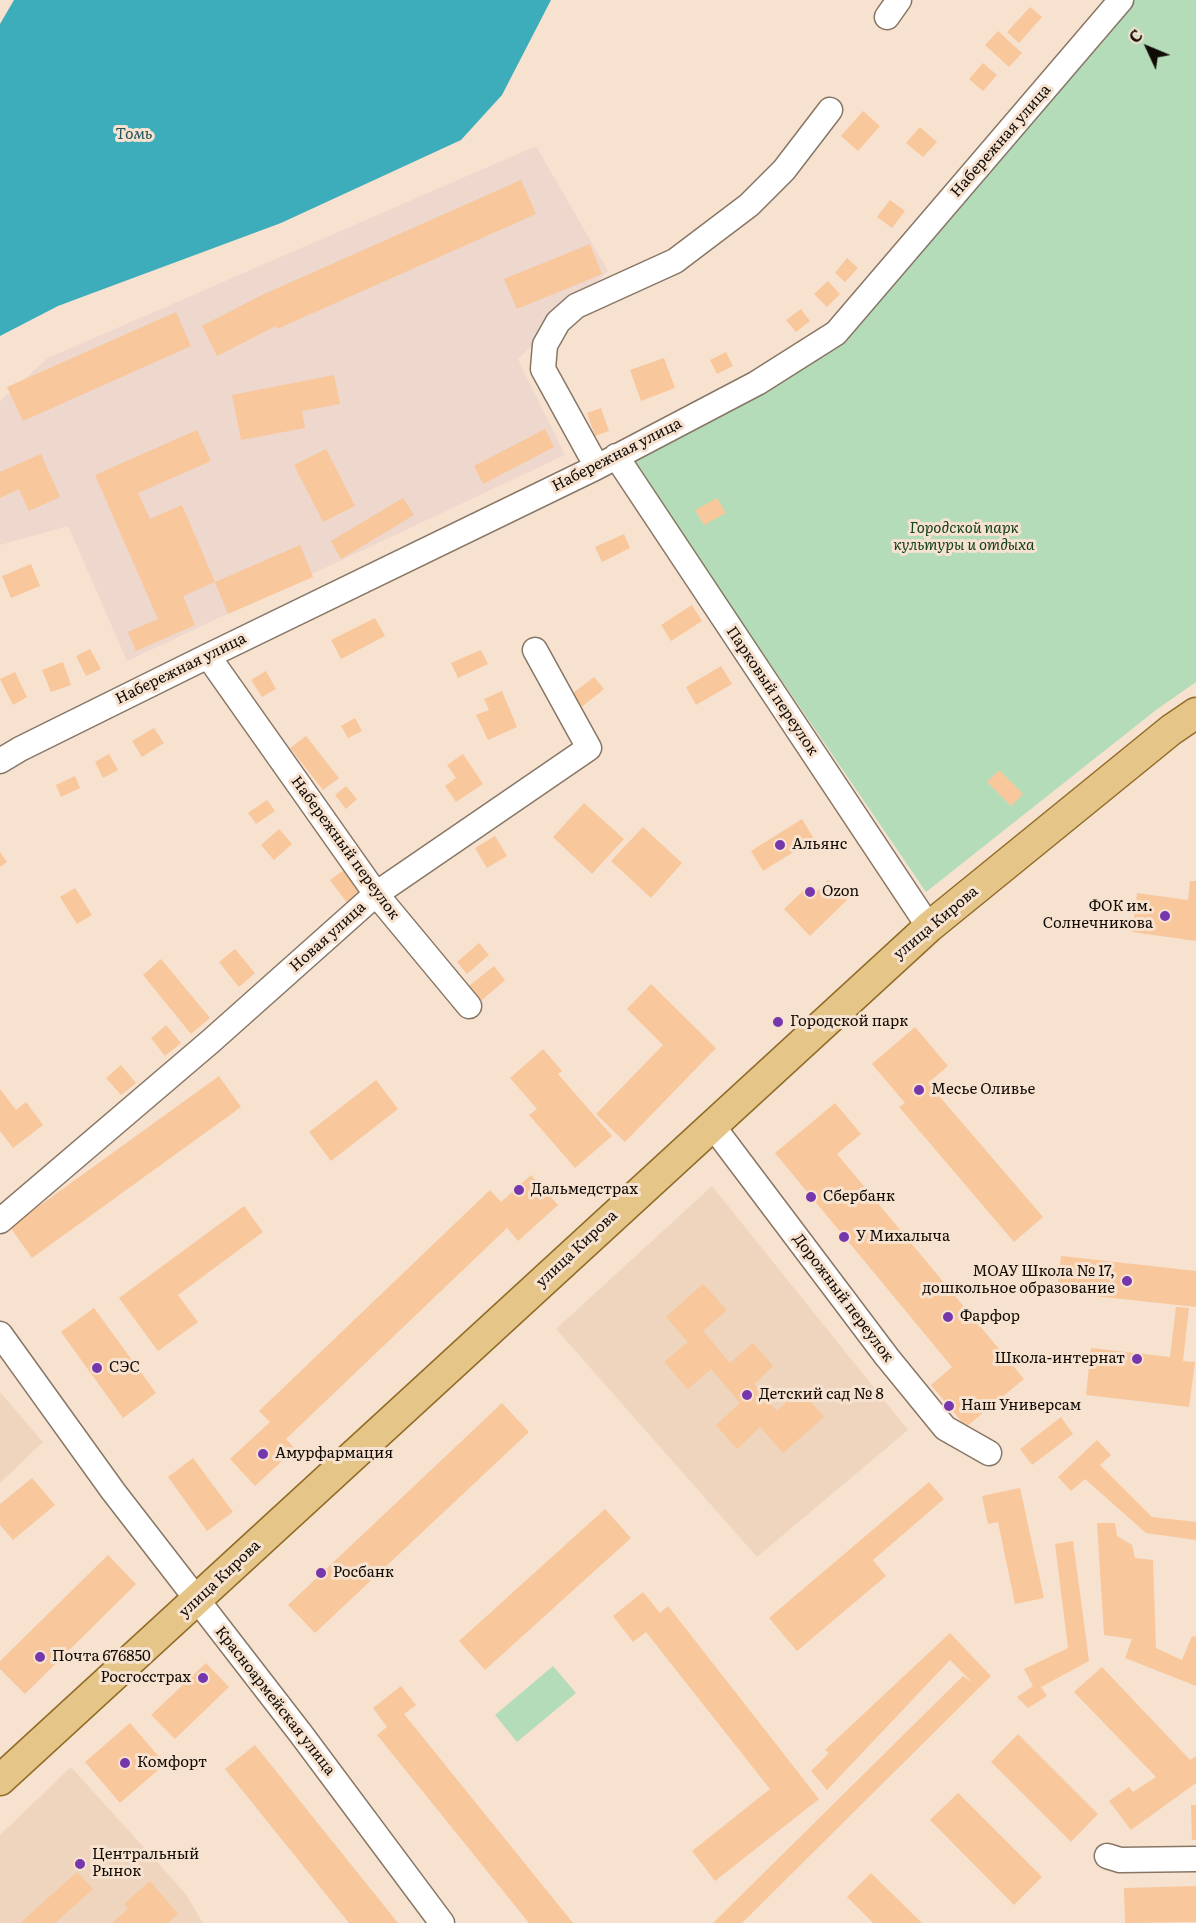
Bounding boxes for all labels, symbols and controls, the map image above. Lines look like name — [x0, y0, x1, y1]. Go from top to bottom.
north arrow — [1118, 18, 1178, 78]
text: С — [1122, 23, 1148, 48]
street label: Набережная улица — [947, 81, 1055, 201]
water label: Томь — [116, 124, 152, 144]
street label: Набережная улица — [549, 414, 685, 496]
park label: Городской парк культуры и отдыха — [893, 520, 1035, 555]
street label: Парковый переулок — [722, 623, 822, 759]
street label: Набережная улица — [113, 630, 249, 708]
street label: Набережный переулок — [287, 773, 403, 923]
place label: Альянс — [792, 836, 847, 854]
marker: Альянс — [773, 838, 787, 852]
street label: улица Кирова — [890, 882, 982, 964]
place label: Ozon — [822, 883, 859, 901]
marker: Ozon — [803, 885, 817, 899]
street label: Новая улица — [286, 898, 370, 976]
place label: ФОК им. Солнечникова — [1043, 898, 1153, 933]
marker: ФОК им. Солнечникова — [1158, 909, 1172, 923]
place label: Городской парк — [790, 1013, 908, 1031]
marker: Городской парк — [771, 1015, 785, 1029]
place label: Месье Оливье — [931, 1081, 1035, 1099]
marker: Месье Оливье — [912, 1083, 926, 1097]
place label: Дальмедстрах — [531, 1181, 638, 1199]
marker: Дальмедстрах — [512, 1183, 526, 1197]
place label: Сбербанк — [823, 1188, 895, 1206]
marker: Сбербанк — [804, 1190, 818, 1204]
street label: улица Кирова — [533, 1207, 621, 1291]
place label: У Михалыча — [856, 1228, 950, 1246]
street label: Дорожный переулок — [789, 1230, 897, 1366]
marker: У Михалыча — [837, 1230, 851, 1244]
place label: МОАУ Школа № 17, дошкольное образование — [922, 1263, 1115, 1298]
marker: МОАУ Школа № 17, дошкольное образование — [1120, 1274, 1134, 1288]
place label: Фарфор — [960, 1308, 1020, 1326]
marker: Фарфор — [941, 1310, 955, 1324]
place label: Школа-интернат — [994, 1350, 1125, 1368]
marker: Школа-интернат — [1130, 1352, 1144, 1366]
place label: СЭС — [109, 1359, 140, 1377]
marker: СЭС — [90, 1361, 104, 1375]
place label: Детский сад № 8 — [759, 1386, 884, 1404]
marker: Детский сад № 8 — [740, 1388, 754, 1402]
place label: Наш Универсам — [961, 1397, 1081, 1415]
marker: Наш Универсам — [942, 1399, 956, 1413]
place label: Амурфармация — [275, 1445, 393, 1463]
marker: Амурфармация — [256, 1447, 270, 1461]
street label: улица Кирова — [176, 1537, 264, 1621]
place label: Росбанк — [333, 1564, 394, 1582]
marker: Росбанк — [314, 1566, 328, 1580]
street label: Красноармейская улица — [211, 1623, 339, 1779]
place label: Почта 676850 — [52, 1648, 151, 1666]
marker: Почта 676850 — [33, 1650, 47, 1664]
place label: Росгосстрах — [101, 1669, 191, 1687]
marker: Росгосстрах — [196, 1671, 210, 1685]
place label: Комфорт — [137, 1754, 207, 1772]
marker: Комфорт — [118, 1756, 132, 1770]
place label: Центральный Рынок — [92, 1846, 199, 1881]
marker: Центральный Рынок — [73, 1857, 87, 1871]

